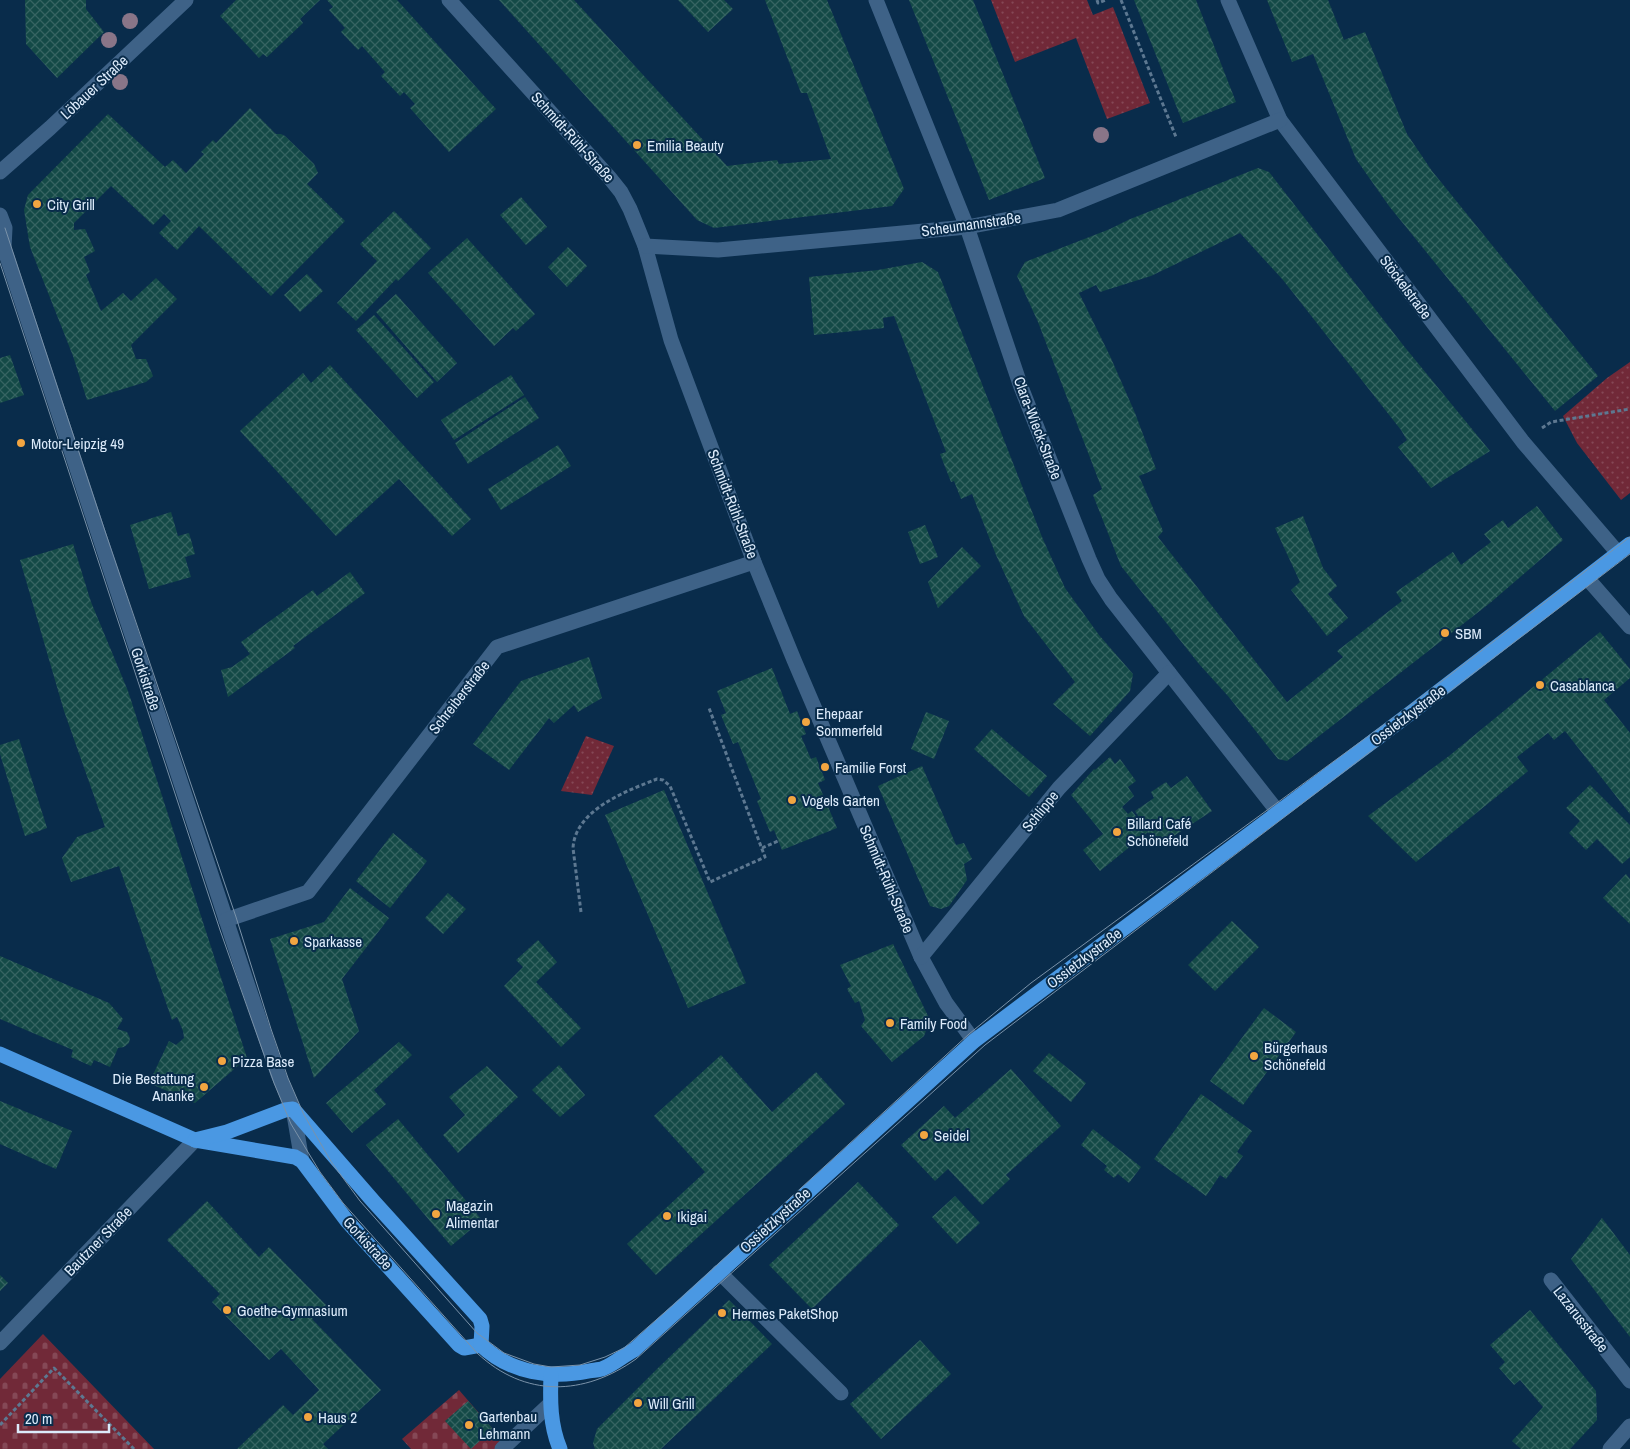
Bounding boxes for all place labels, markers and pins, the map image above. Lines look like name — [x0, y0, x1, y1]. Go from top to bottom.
place label: Emilia Beauty — [647, 135, 724, 156]
marker: Emilia Beauty — [631, 139, 643, 151]
place label: City Grill — [47, 194, 95, 215]
marker: City Grill — [31, 198, 43, 210]
place label: Motor-Leipzig 49 — [31, 433, 124, 454]
marker: Motor-Leipzig 49 — [15, 437, 27, 449]
place label: SBM — [1455, 623, 1482, 644]
marker: SBM — [1439, 627, 1451, 639]
place label: Casablanca — [1550, 675, 1615, 696]
marker: Casablanca — [1534, 679, 1546, 691]
place label: Ehepaar Sommerfeld — [816, 703, 882, 741]
marker: Ehepaar Sommerfeld — [800, 716, 812, 728]
place label: Familie Forst — [835, 757, 907, 778]
marker: Familie Forst — [819, 761, 831, 773]
place label: Vogels Garten — [802, 790, 880, 811]
marker: Vogels Garten — [786, 794, 798, 806]
place label: Billard Café Schönefeld — [1127, 813, 1191, 851]
marker: Billard Café Schönefeld — [1111, 826, 1123, 838]
place label: Sparkasse — [304, 931, 362, 952]
marker: Sparkasse — [288, 935, 300, 947]
place label: Family Food — [900, 1013, 967, 1034]
marker: Family Food — [884, 1017, 896, 1029]
place label: Bürgerhaus Schönefeld — [1264, 1037, 1328, 1075]
marker: Bürgerhaus Schönefeld — [1248, 1050, 1260, 1062]
place label: Pizza Base — [232, 1051, 294, 1072]
marker: Pizza Base — [216, 1055, 228, 1067]
place label: Die Bestattung Ananke — [113, 1068, 194, 1106]
marker: Die Bestattung Ananke — [198, 1081, 210, 1093]
place label: Seidel — [934, 1125, 969, 1146]
marker: Seidel — [918, 1129, 930, 1141]
place label: Magazin Alimentar — [445, 1195, 499, 1233]
place label: Ikigai — [677, 1206, 707, 1227]
marker: Magazin Alimentar — [430, 1208, 442, 1220]
marker: Ikigai — [661, 1210, 673, 1222]
place label: Goethe-Gymnasium — [237, 1300, 348, 1321]
place label: Hermes PaketShop — [732, 1303, 839, 1324]
marker: Goethe-Gymnasium — [221, 1304, 233, 1316]
marker: Hermes PaketShop — [716, 1307, 728, 1319]
place label: Will Grill — [648, 1393, 694, 1414]
marker: Will Grill — [632, 1397, 644, 1409]
place label: Gartenbau Lehmann — [479, 1406, 537, 1444]
place label: Haus 2 — [318, 1407, 357, 1428]
marker: Haus 2 — [302, 1411, 314, 1423]
marker: Gartenbau Lehmann — [463, 1419, 475, 1431]

